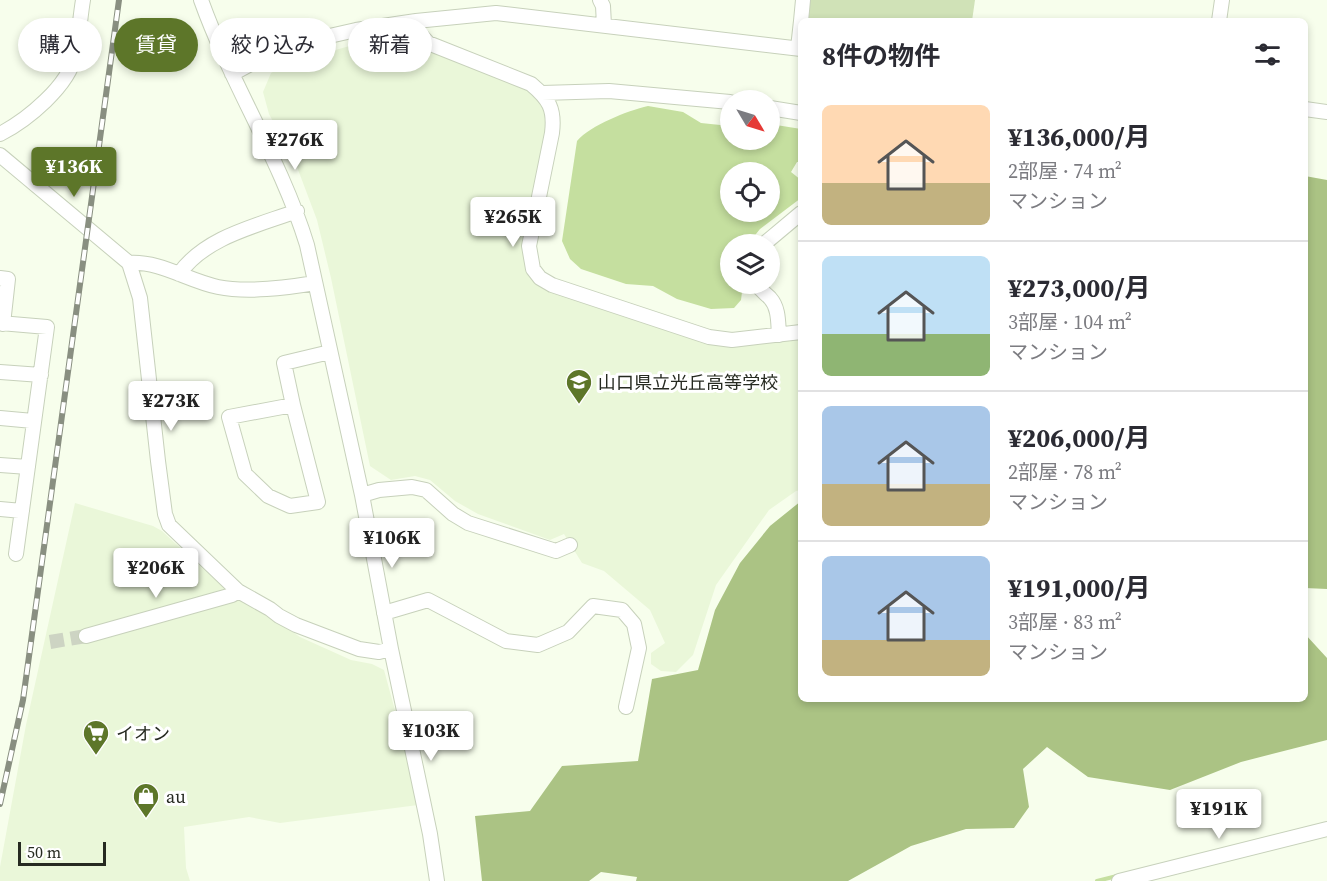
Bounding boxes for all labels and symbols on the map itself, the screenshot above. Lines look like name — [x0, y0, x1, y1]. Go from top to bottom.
north arrow — [720, 90, 780, 150]
pin: ¥276K — [253, 120, 337, 171]
pin: ¥136K — [32, 147, 116, 198]
pin: ¥265K — [471, 197, 555, 248]
school or university icon: 山口県立光丘高等学校 — [564, 367, 594, 405]
place label: 山口県立光丘高等学校 — [598, 370, 778, 395]
pin: ¥273K — [129, 381, 213, 432]
pin: ¥106K — [350, 518, 434, 569]
pin: ¥206K — [114, 548, 198, 599]
pin: ¥103K — [389, 711, 473, 762]
supermarket icon: イオン — [81, 718, 111, 756]
place label: イオン — [116, 721, 170, 746]
shop icon: au — [131, 781, 161, 819]
place label: au — [166, 784, 186, 809]
pin: ¥191K — [1177, 789, 1261, 840]
scale bar — [18, 839, 106, 866]

